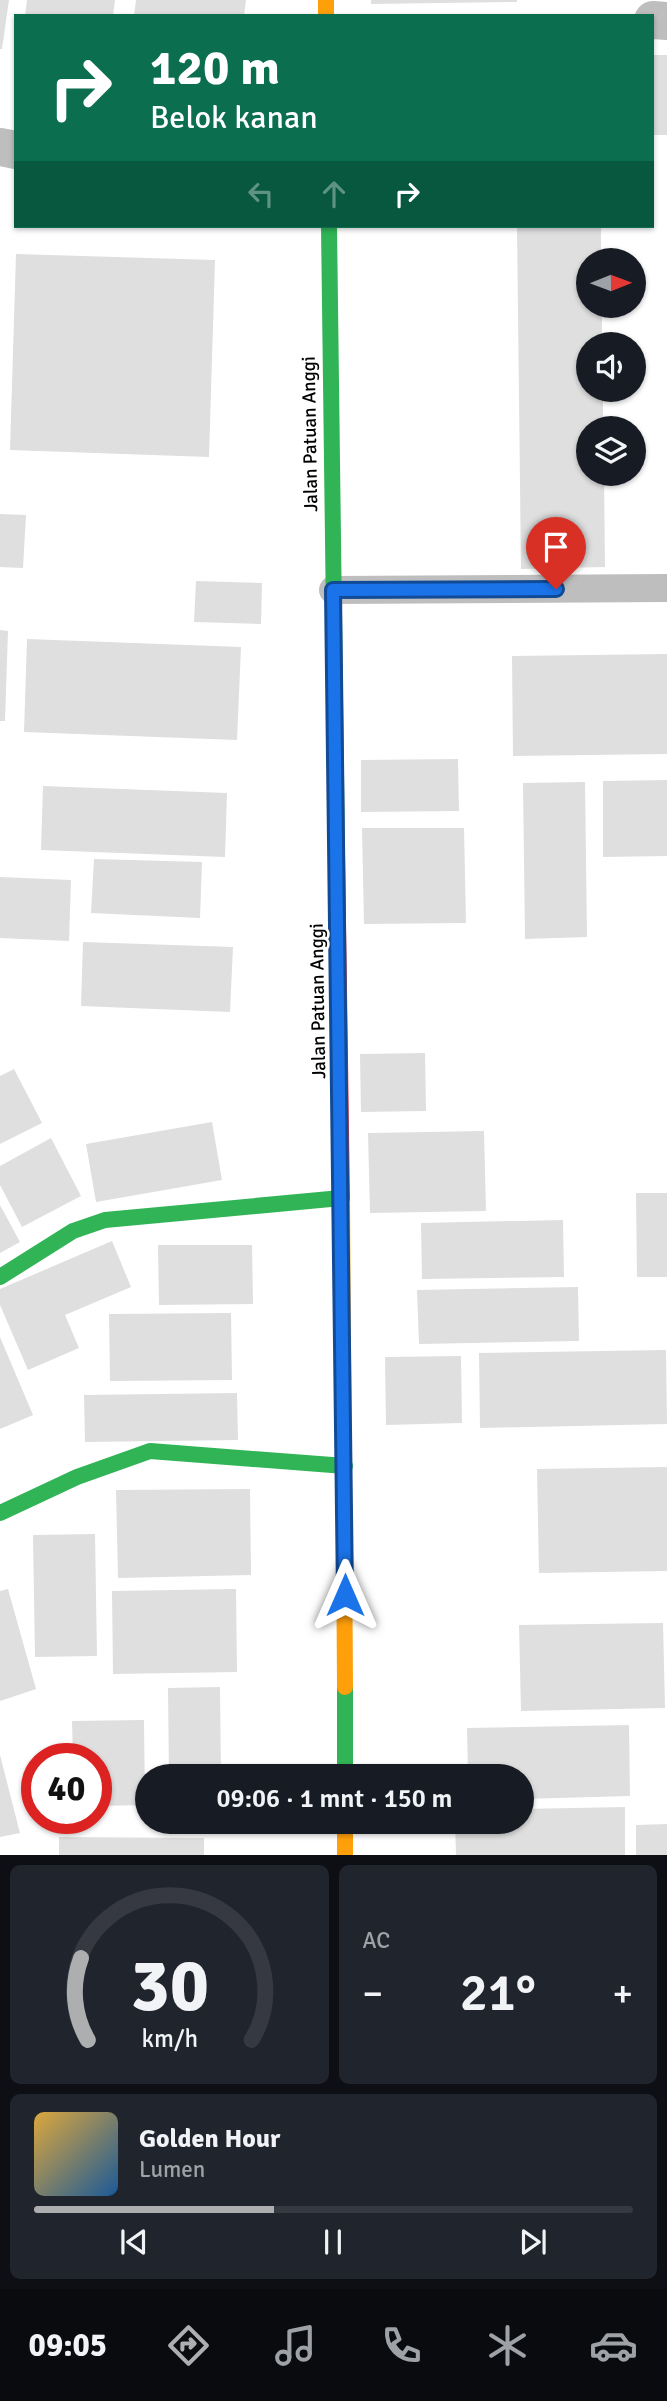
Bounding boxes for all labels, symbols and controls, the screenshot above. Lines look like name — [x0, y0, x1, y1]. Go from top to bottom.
text: 120 m — [150, 38, 280, 98]
icon: right — [35, 42, 126, 133]
text: Belok kanan — [150, 98, 318, 137]
icon: left — [242, 175, 280, 213]
icon: ahead — [315, 175, 353, 213]
icon: right — [388, 175, 426, 213]
north arrow — [576, 248, 646, 318]
map controls — [576, 248, 646, 486]
button: sound — [576, 332, 646, 402]
street label: Jalan Patuan Anggi — [297, 356, 323, 512]
button: layers — [576, 416, 646, 486]
pin — [526, 517, 586, 589]
icon: arrive — [537, 528, 575, 566]
street label: Jalan Patuan Anggi — [305, 923, 331, 1079]
position arrow — [308, 1558, 382, 1632]
speed limit sign: 40 — [21, 1743, 112, 1834]
text: 09:06 · 1 mnt · 150 m — [217, 1783, 452, 1815]
text: AC — [363, 1926, 390, 1955]
text: 30 — [130, 1943, 209, 2032]
text: 21° — [460, 1961, 536, 2025]
text: − — [363, 1970, 383, 2017]
text: + — [612, 1970, 633, 2017]
text: km/h — [141, 2023, 198, 2054]
text: Golden Hour — [139, 2123, 280, 2155]
text: Lumen — [139, 2155, 205, 2184]
icon: previous — [115, 2223, 153, 2261]
icon: pause — [314, 2223, 352, 2261]
icon: next — [514, 2223, 552, 2261]
icon: directions — [164, 2321, 213, 2370]
icon: music — [271, 2321, 320, 2370]
icon: phone — [377, 2321, 426, 2370]
icon: climate — [483, 2321, 532, 2370]
icon: car — [589, 2321, 638, 2370]
text: 09:05 — [29, 2326, 107, 2365]

